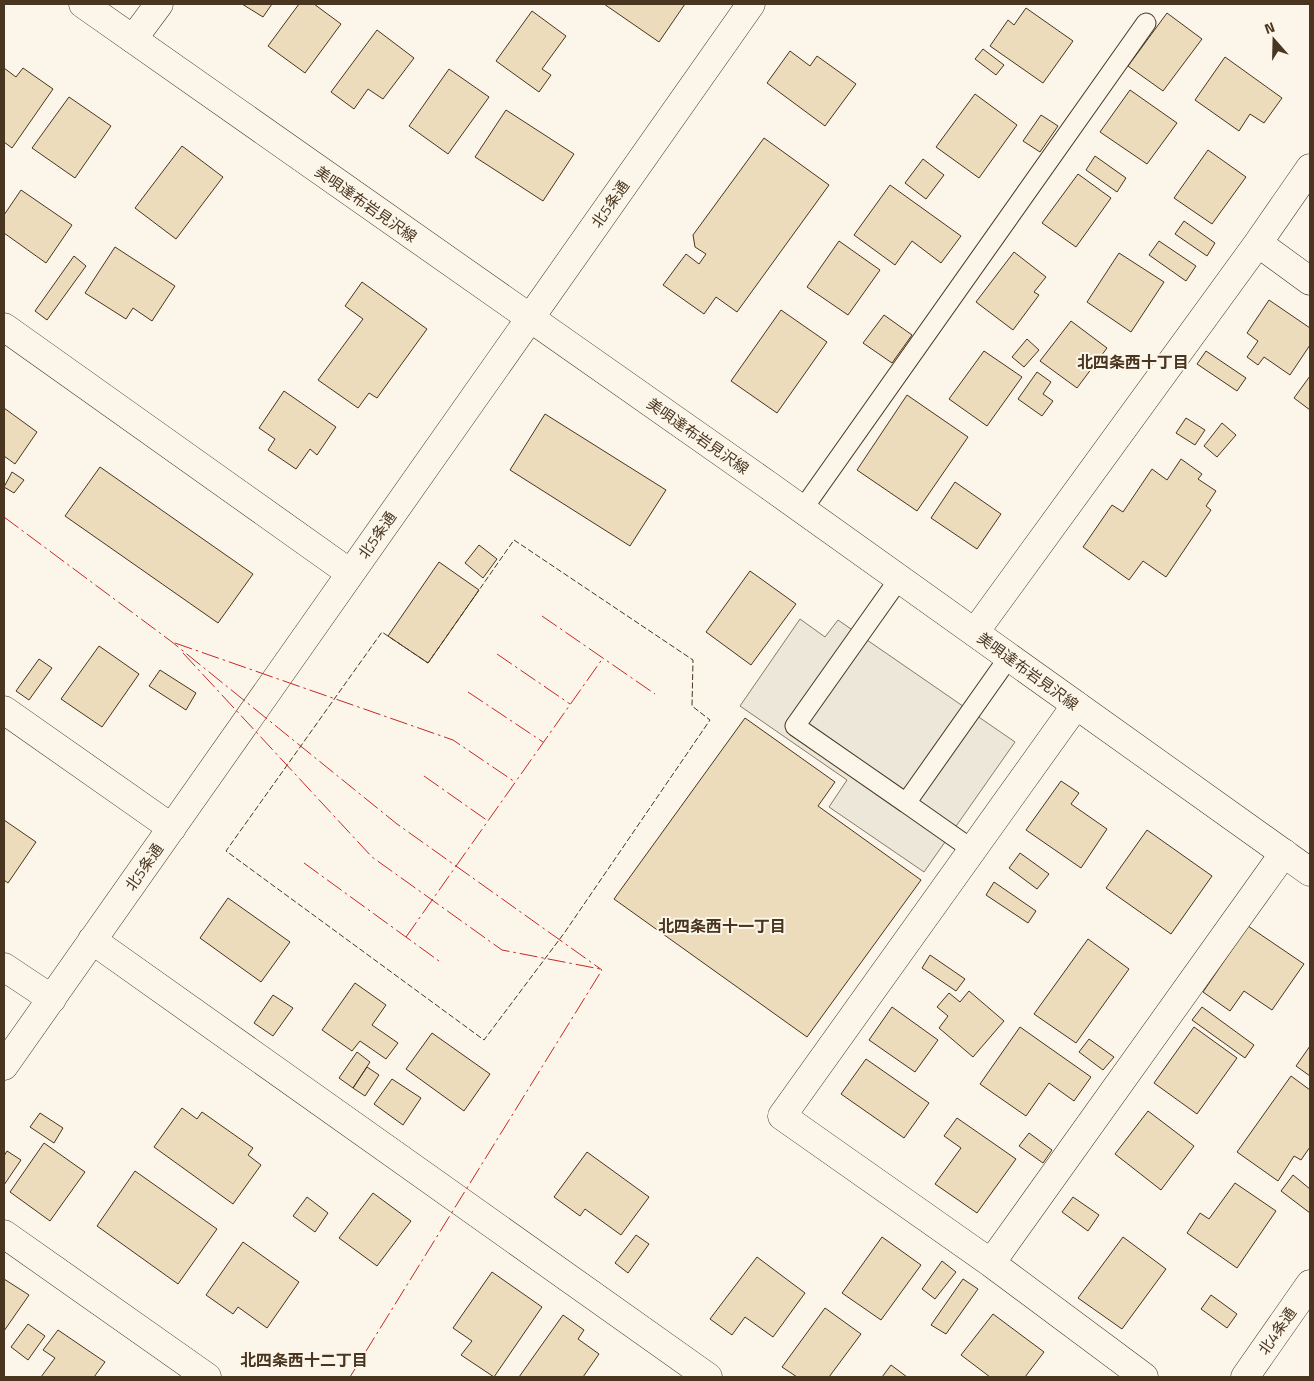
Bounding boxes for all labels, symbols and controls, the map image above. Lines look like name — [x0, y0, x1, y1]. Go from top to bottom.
north arrow — [1249, 15, 1299, 65]
text: N — [1261, 16, 1278, 39]
street label: 美唄達布岩見沢線 — [310, 160, 422, 248]
street label: 北5条通 — [585, 176, 635, 232]
district label: 北四条西十丁目 — [1077, 350, 1189, 374]
street label: 美唄達布岩見沢線 — [642, 392, 754, 480]
street label: 北5条通 — [352, 507, 402, 563]
street label: 美唄達布岩見沢線 — [973, 626, 1083, 716]
street label: 北5条通 — [119, 839, 169, 895]
district label: 北四条西十一丁目 — [658, 914, 786, 938]
street label: 北4条通 — [1252, 1303, 1302, 1359]
district label: 北四条西十二丁目 — [240, 1348, 368, 1372]

